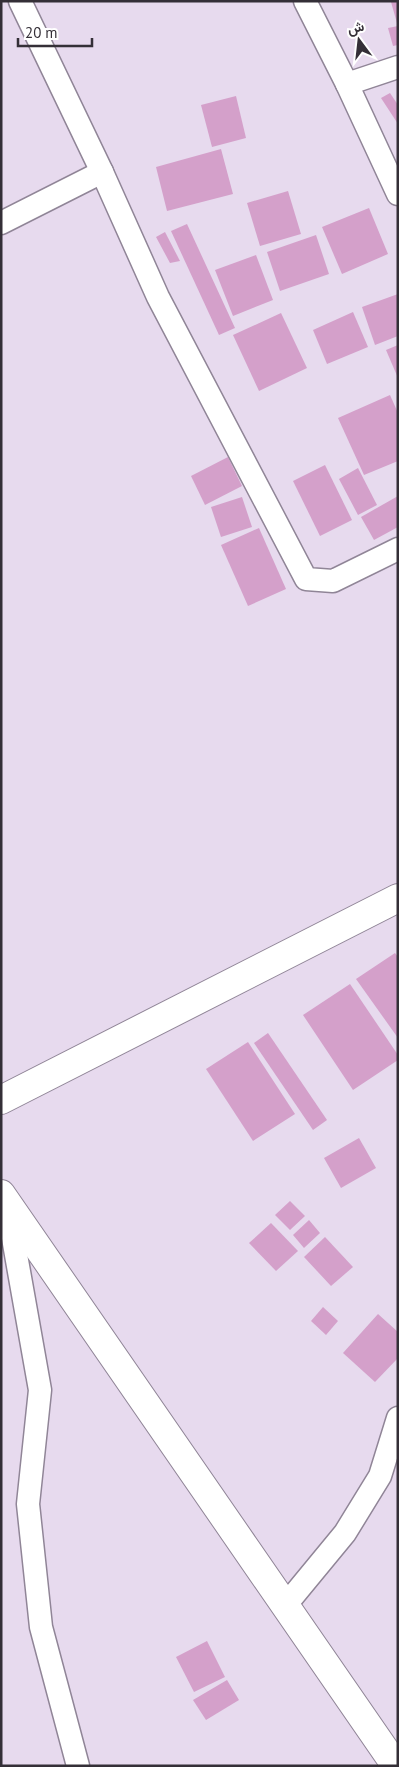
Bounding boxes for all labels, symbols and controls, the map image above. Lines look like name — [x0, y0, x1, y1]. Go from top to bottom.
scale bar — [18, 15, 91, 47]
north arrow — [334, 15, 384, 65]
text: ش — [345, 17, 366, 38]
text: 20 m — [25, 23, 58, 42]

